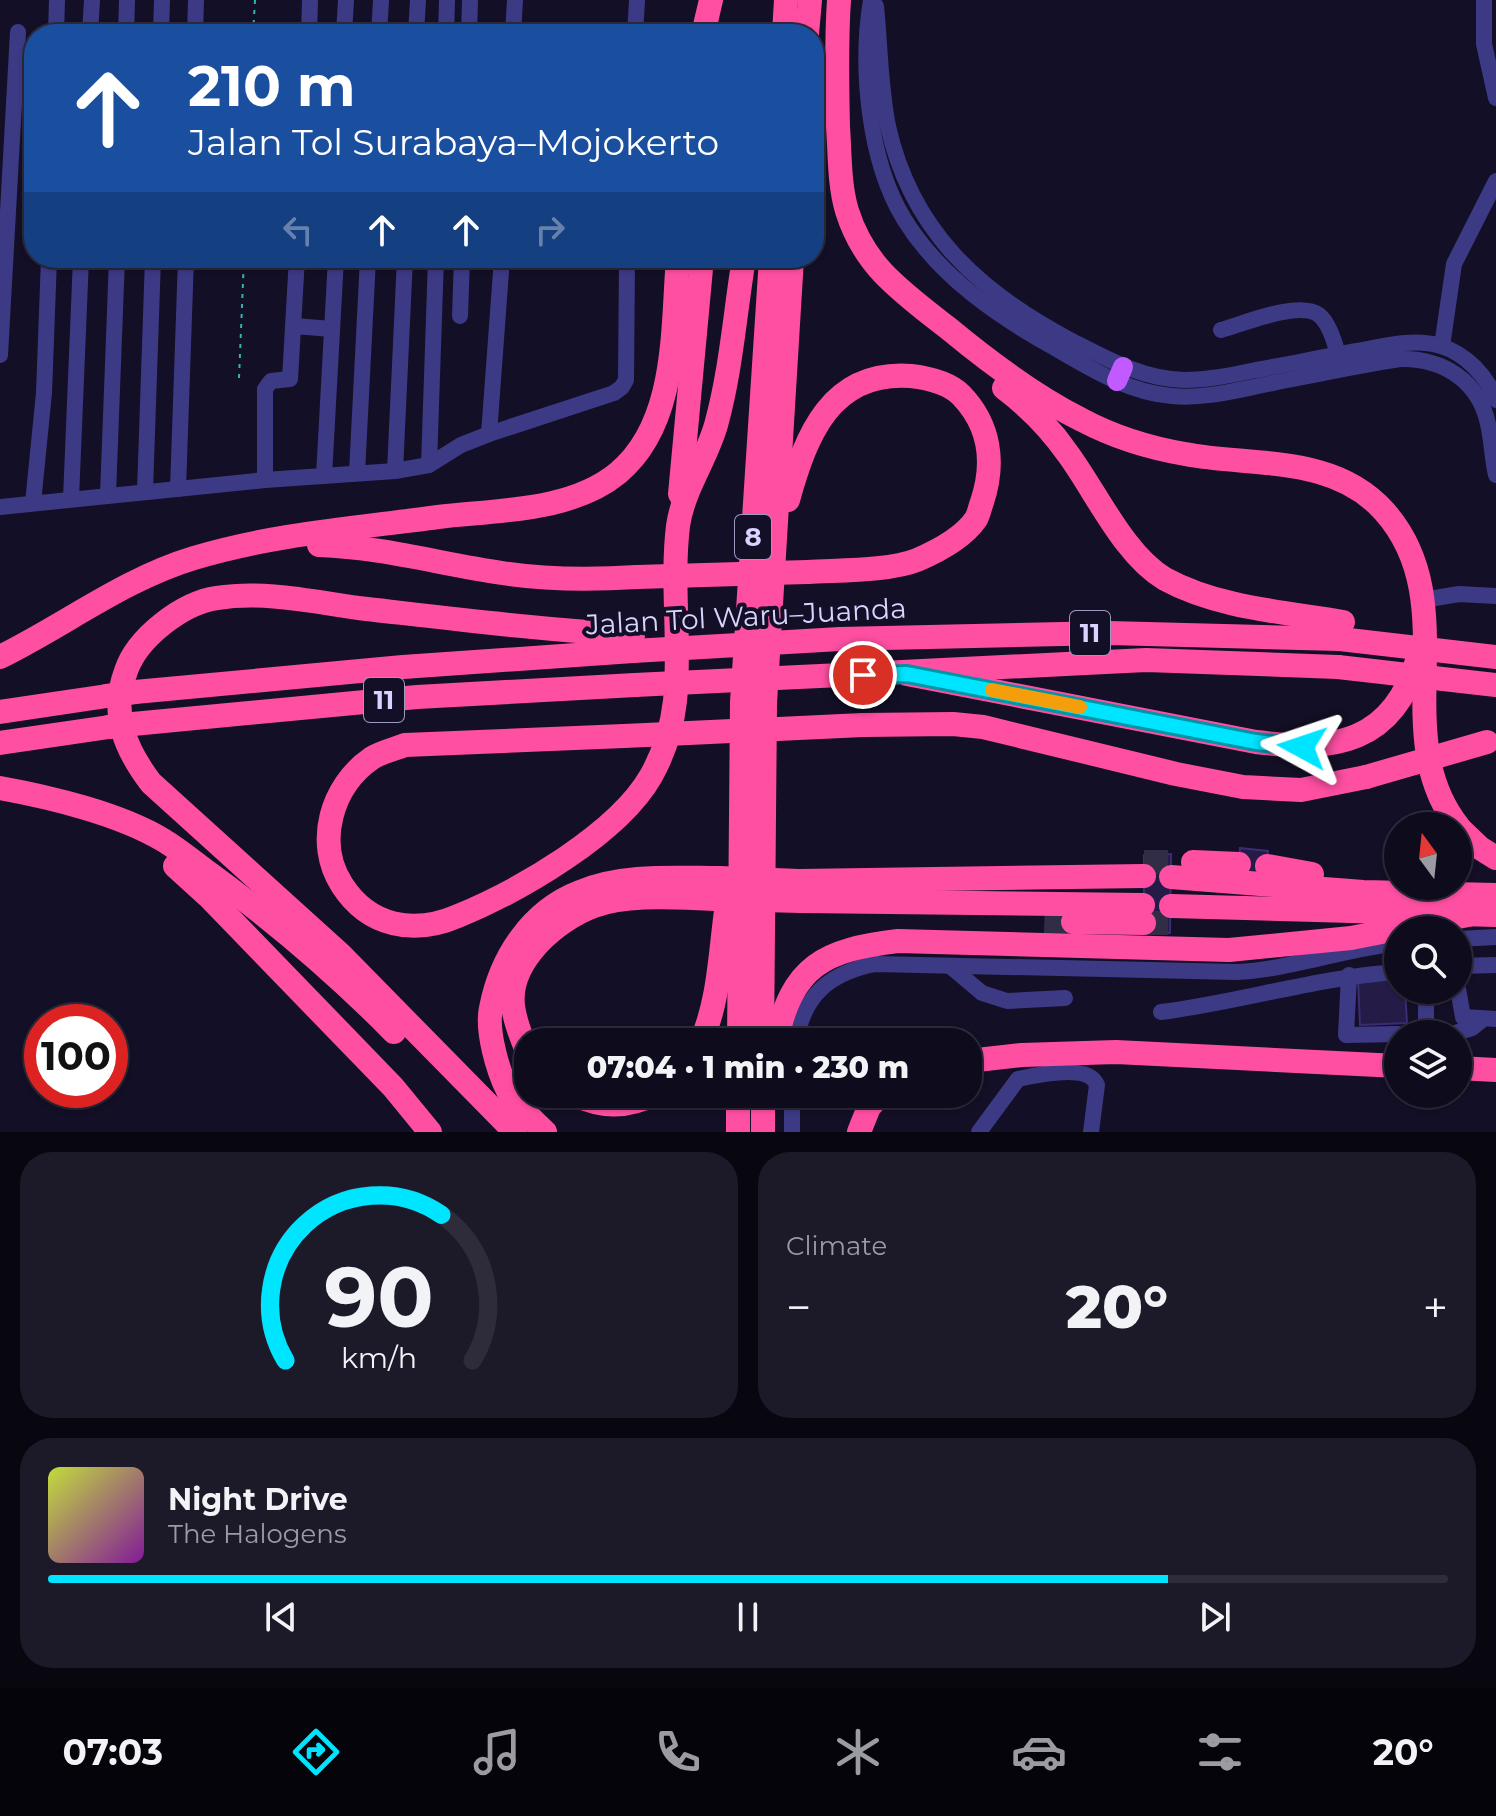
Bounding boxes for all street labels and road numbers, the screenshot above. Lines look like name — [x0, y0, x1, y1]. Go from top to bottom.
road number: 8 — [735, 515, 771, 559]
street label: Jalan Tol Waru–Juanda — [584, 591, 907, 641]
road number: 11 — [1070, 611, 1110, 655]
road number: 11 — [364, 678, 404, 722]

